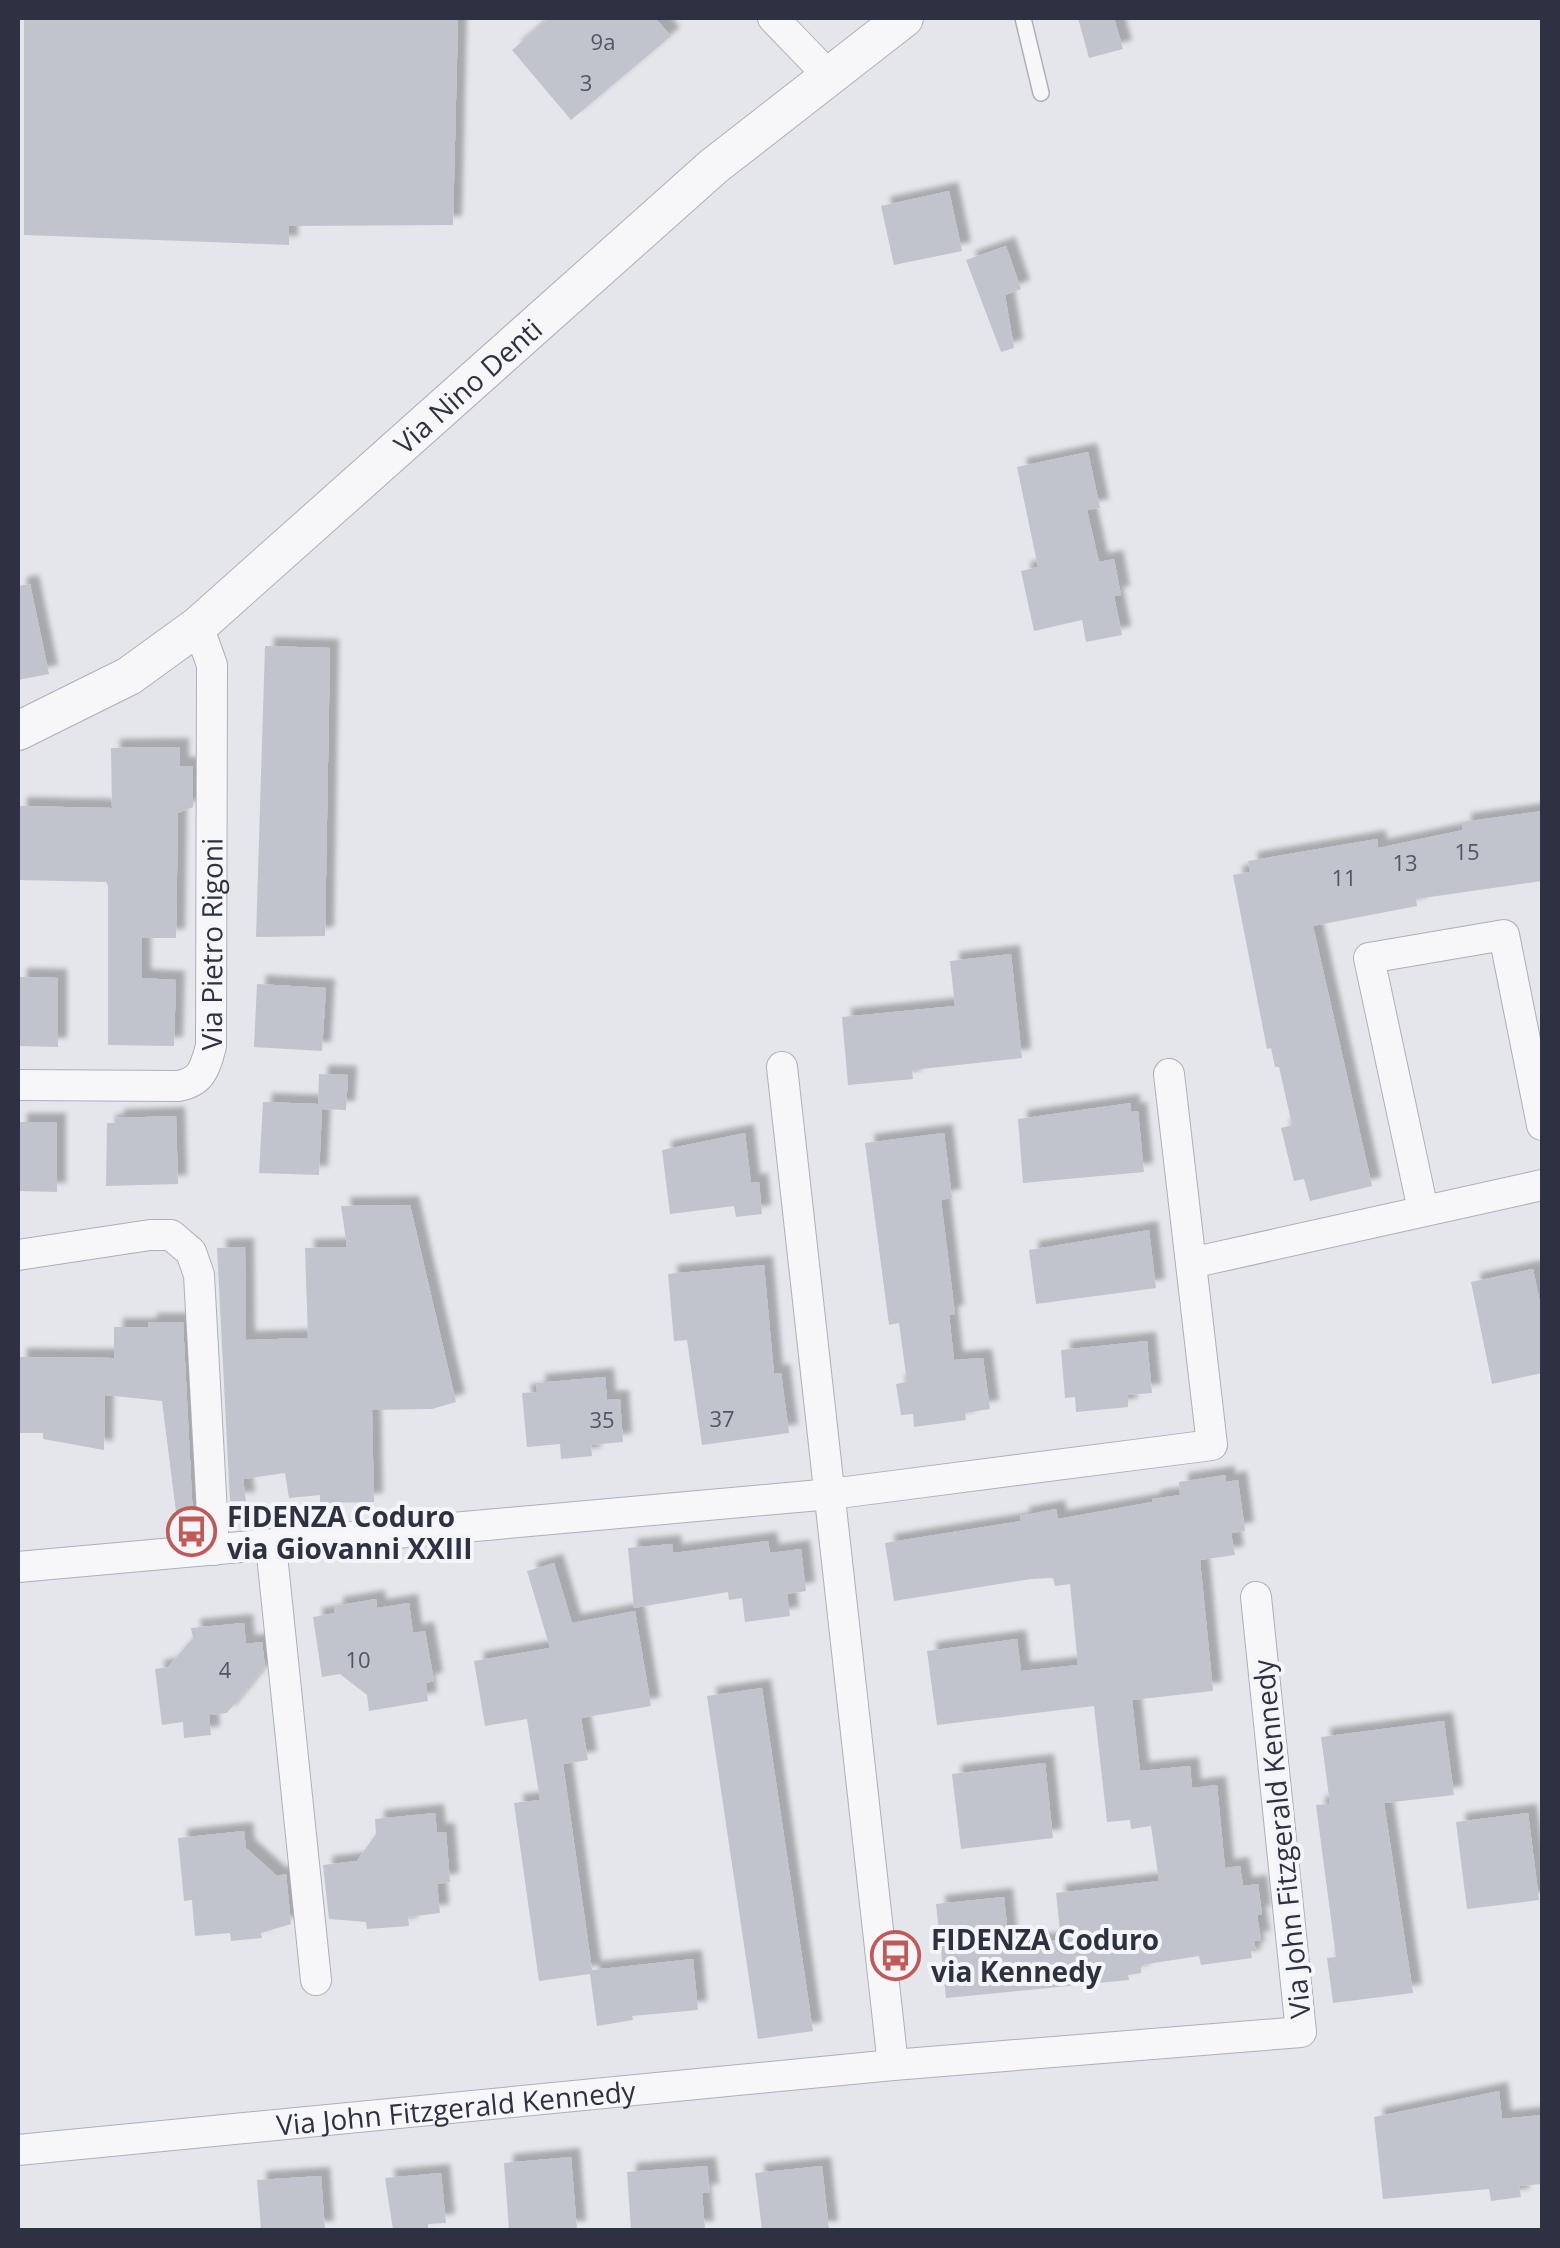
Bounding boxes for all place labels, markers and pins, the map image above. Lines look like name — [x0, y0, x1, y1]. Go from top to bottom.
place label: FIDENZA Coduro via Giovanni XXIII — [227, 1497, 472, 1567]
bus stop icon: FIDENZA Coduro via Giovanni XXIII — [166, 1506, 218, 1558]
place label: FIDENZA Coduro via Kennedy — [931, 1920, 1159, 1990]
bus stop icon: FIDENZA Coduro via Kennedy — [870, 1929, 922, 1981]

